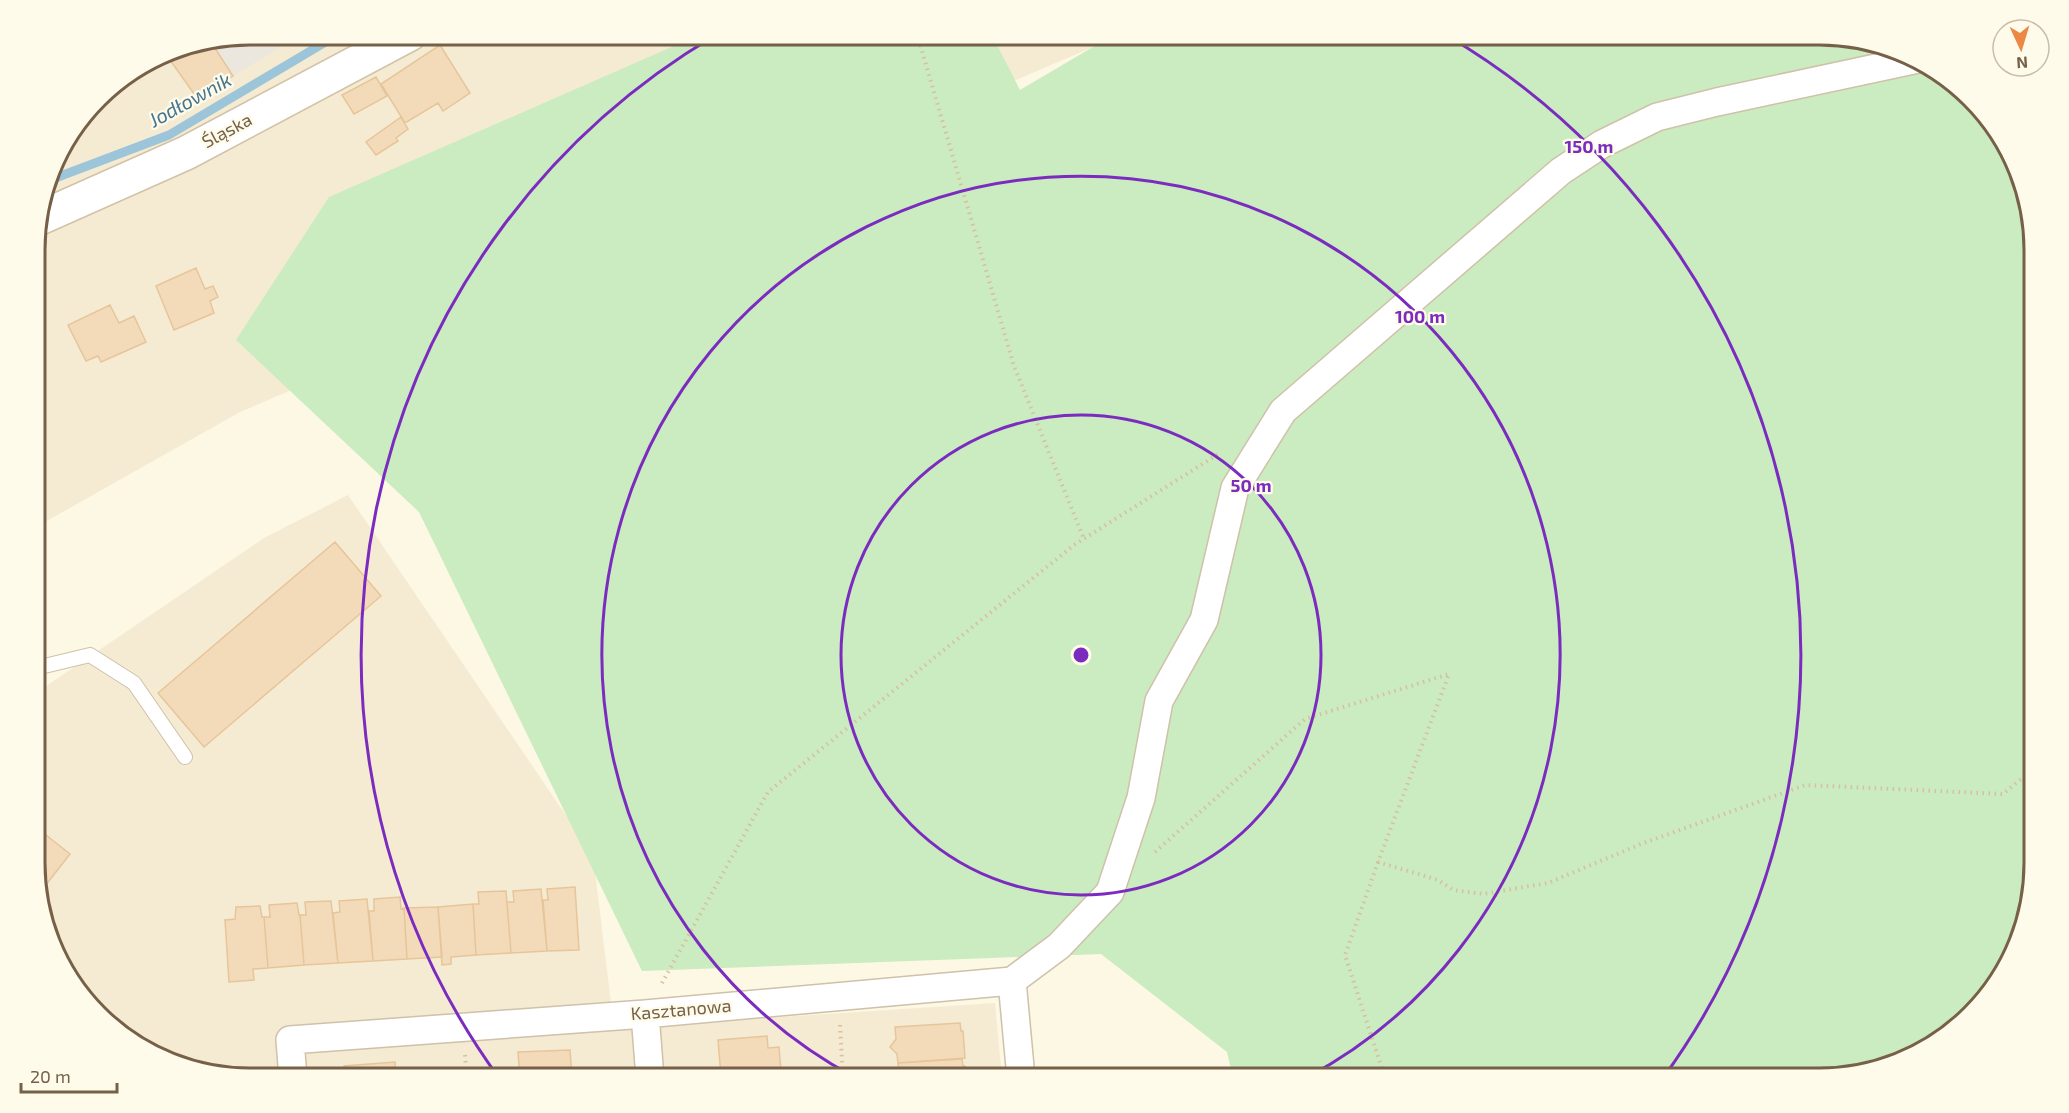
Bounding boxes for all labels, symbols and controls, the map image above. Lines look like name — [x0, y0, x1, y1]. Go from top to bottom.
north arrow — [1991, 18, 2051, 78]
text: N — [2016, 54, 2029, 73]
water label: Jodłownik — [143, 67, 235, 132]
street label: Śląska — [198, 108, 255, 152]
text: 150 m — [1565, 135, 1613, 157]
text: 100 m — [1395, 305, 1445, 327]
text: 50 m — [1230, 474, 1272, 496]
centre of rings — [1071, 645, 1091, 665]
street label: Kasztanowa — [630, 994, 732, 1024]
scale bar — [21, 1056, 117, 1094]
text: 20 m — [30, 1065, 71, 1087]

